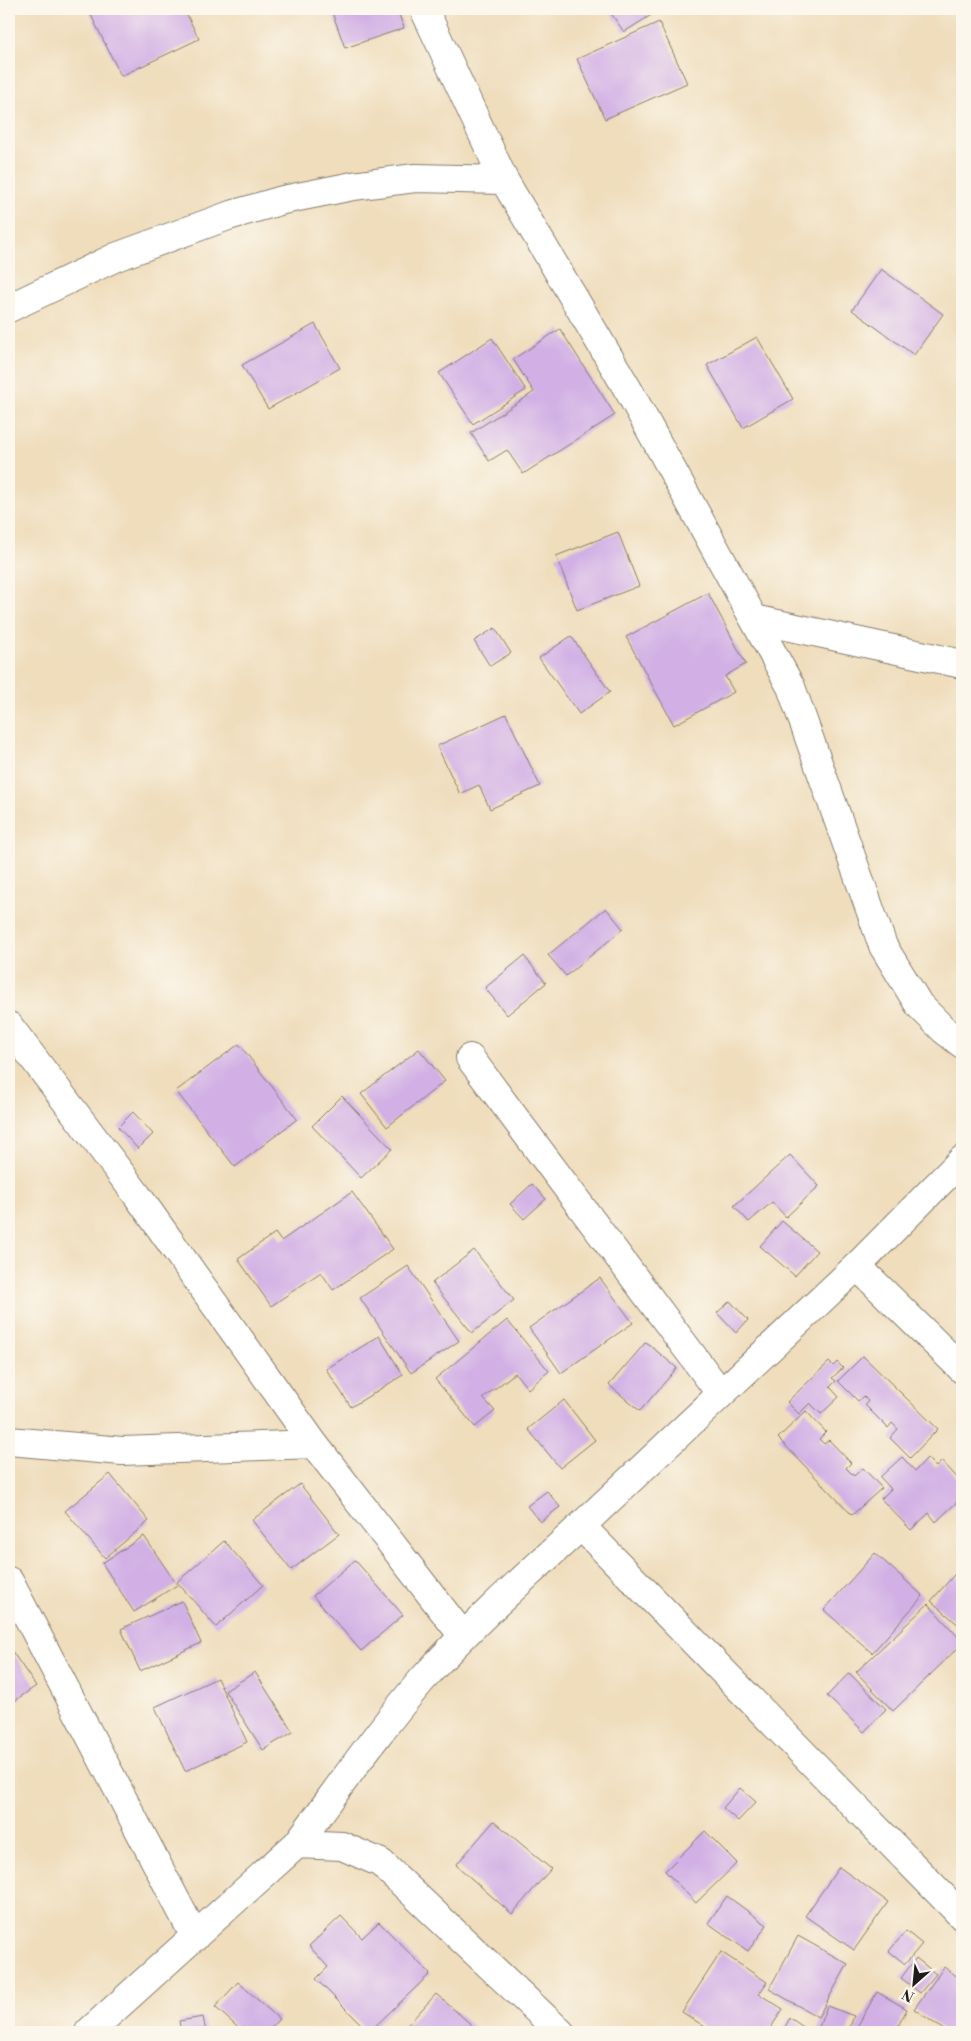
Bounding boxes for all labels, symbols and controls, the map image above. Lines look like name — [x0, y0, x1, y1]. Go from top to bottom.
north arrow — [888, 1958, 938, 2008]
text: N — [900, 1984, 918, 2005]

